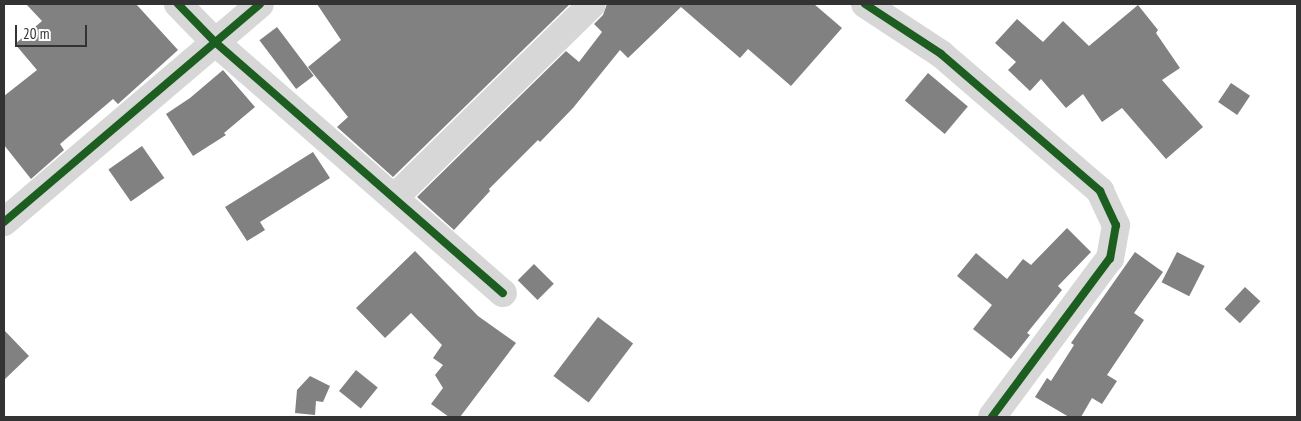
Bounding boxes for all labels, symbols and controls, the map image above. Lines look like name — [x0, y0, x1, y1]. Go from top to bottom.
scale bar — [18, 15, 90, 47]
text: 20 m — [23, 24, 49, 43]

